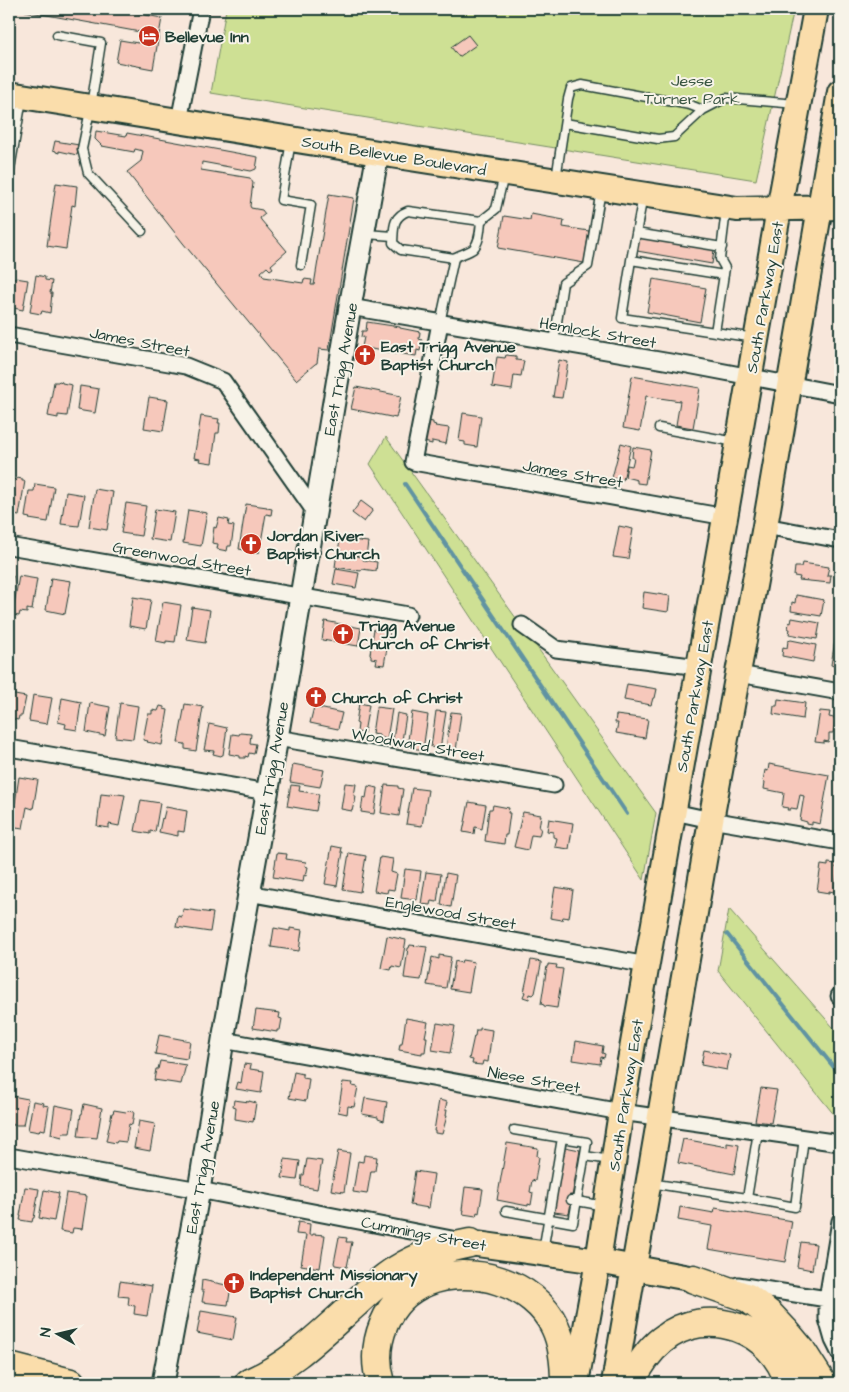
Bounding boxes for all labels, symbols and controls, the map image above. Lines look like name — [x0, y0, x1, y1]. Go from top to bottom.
hotel icon: Bellevue Inn — [137, 24, 161, 48]
place label: Bellevue Inn — [165, 26, 249, 48]
park label: Jesse Turner Park — [644, 70, 740, 110]
street label: South Bellevue Boulevard — [300, 131, 488, 181]
street label: South Parkway East — [741, 219, 790, 375]
street label: East Trigg Avenue — [318, 301, 365, 438]
street label: Hemlock Street — [538, 312, 658, 354]
street label: James Street — [88, 321, 192, 363]
place label: East Trigg Avenue Baptist Church — [381, 336, 516, 376]
church icon: East Trigg Avenue Baptist Church — [353, 343, 377, 367]
street label: James Street — [521, 454, 625, 494]
place label: Jordan River Baptist Church — [266, 525, 381, 565]
church icon: Jordan River Baptist Church — [239, 532, 263, 556]
street label: Greenwood Street — [111, 536, 253, 582]
place label: Trigg Avenue Church of Christ — [358, 615, 490, 655]
street label: South Parkway East — [671, 618, 720, 774]
church icon: Trigg Avenue Church of Christ — [331, 622, 355, 646]
church icon: Church of Christ — [304, 685, 328, 709]
place label: Church of Christ — [332, 687, 463, 709]
street label: East Trigg Avenue — [249, 700, 296, 837]
street label: Woodward Street — [349, 722, 487, 768]
street label: Englewood Street — [384, 891, 518, 936]
street label: South Parkway East — [603, 1017, 650, 1173]
street label: Niese Street — [486, 1061, 582, 1099]
street label: East Trigg Avenue — [180, 1099, 227, 1236]
street label: Cummings Street — [359, 1211, 489, 1258]
place label: Independent Missionary Baptist Church — [250, 1264, 418, 1304]
church icon: Independent Missionary Baptist Church — [222, 1271, 246, 1295]
north arrow — [32, 1310, 82, 1360]
text: N — [36, 1326, 57, 1338]

